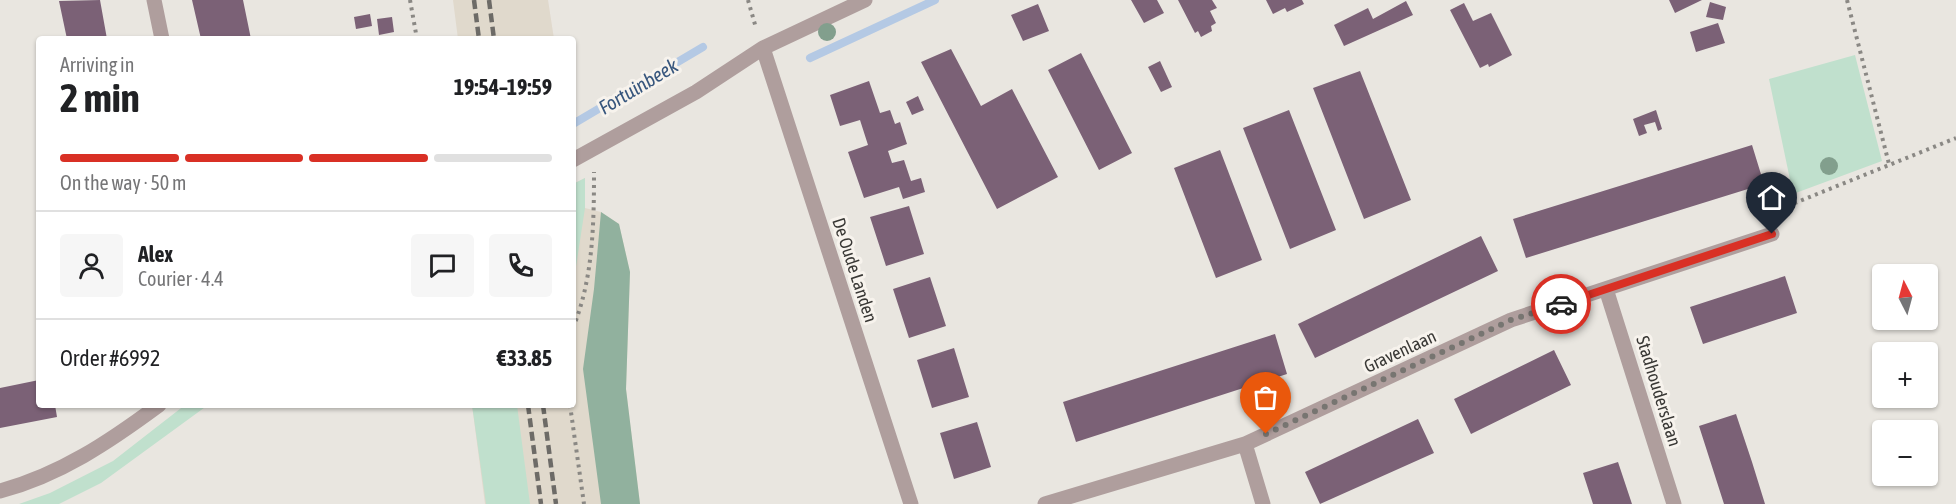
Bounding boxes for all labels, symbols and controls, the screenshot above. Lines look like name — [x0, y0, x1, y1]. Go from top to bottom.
text: Arriving in — [60, 53, 134, 76]
water label: Fortuinbeek — [594, 53, 682, 119]
text: 19:54–19:59 — [454, 74, 552, 100]
text: 2 min — [60, 76, 140, 120]
text: On the way · 50 m — [60, 171, 186, 194]
pin — [1746, 172, 1797, 234]
icon: home — [1755, 181, 1788, 214]
street label: De Oude Landen — [828, 215, 882, 325]
button: person — [60, 234, 123, 297]
button: chat — [411, 234, 474, 297]
button: phone — [489, 234, 552, 297]
text: Alex — [138, 241, 173, 267]
north arrow — [1872, 264, 1938, 330]
map controls — [1872, 264, 1938, 486]
text: Courier · 4.4 — [138, 267, 224, 290]
courier — [1531, 274, 1591, 334]
icon: car — [1545, 288, 1578, 321]
street label: Gravenlaan — [1361, 325, 1439, 377]
street label: Stadhouderslaan — [1632, 333, 1686, 449]
button: + — [1872, 342, 1938, 408]
text: Order #6992 — [60, 345, 160, 371]
text: €33.85 — [497, 345, 552, 371]
pin — [1240, 372, 1291, 434]
icon: bag — [1249, 381, 1282, 414]
button: − — [1872, 420, 1938, 486]

